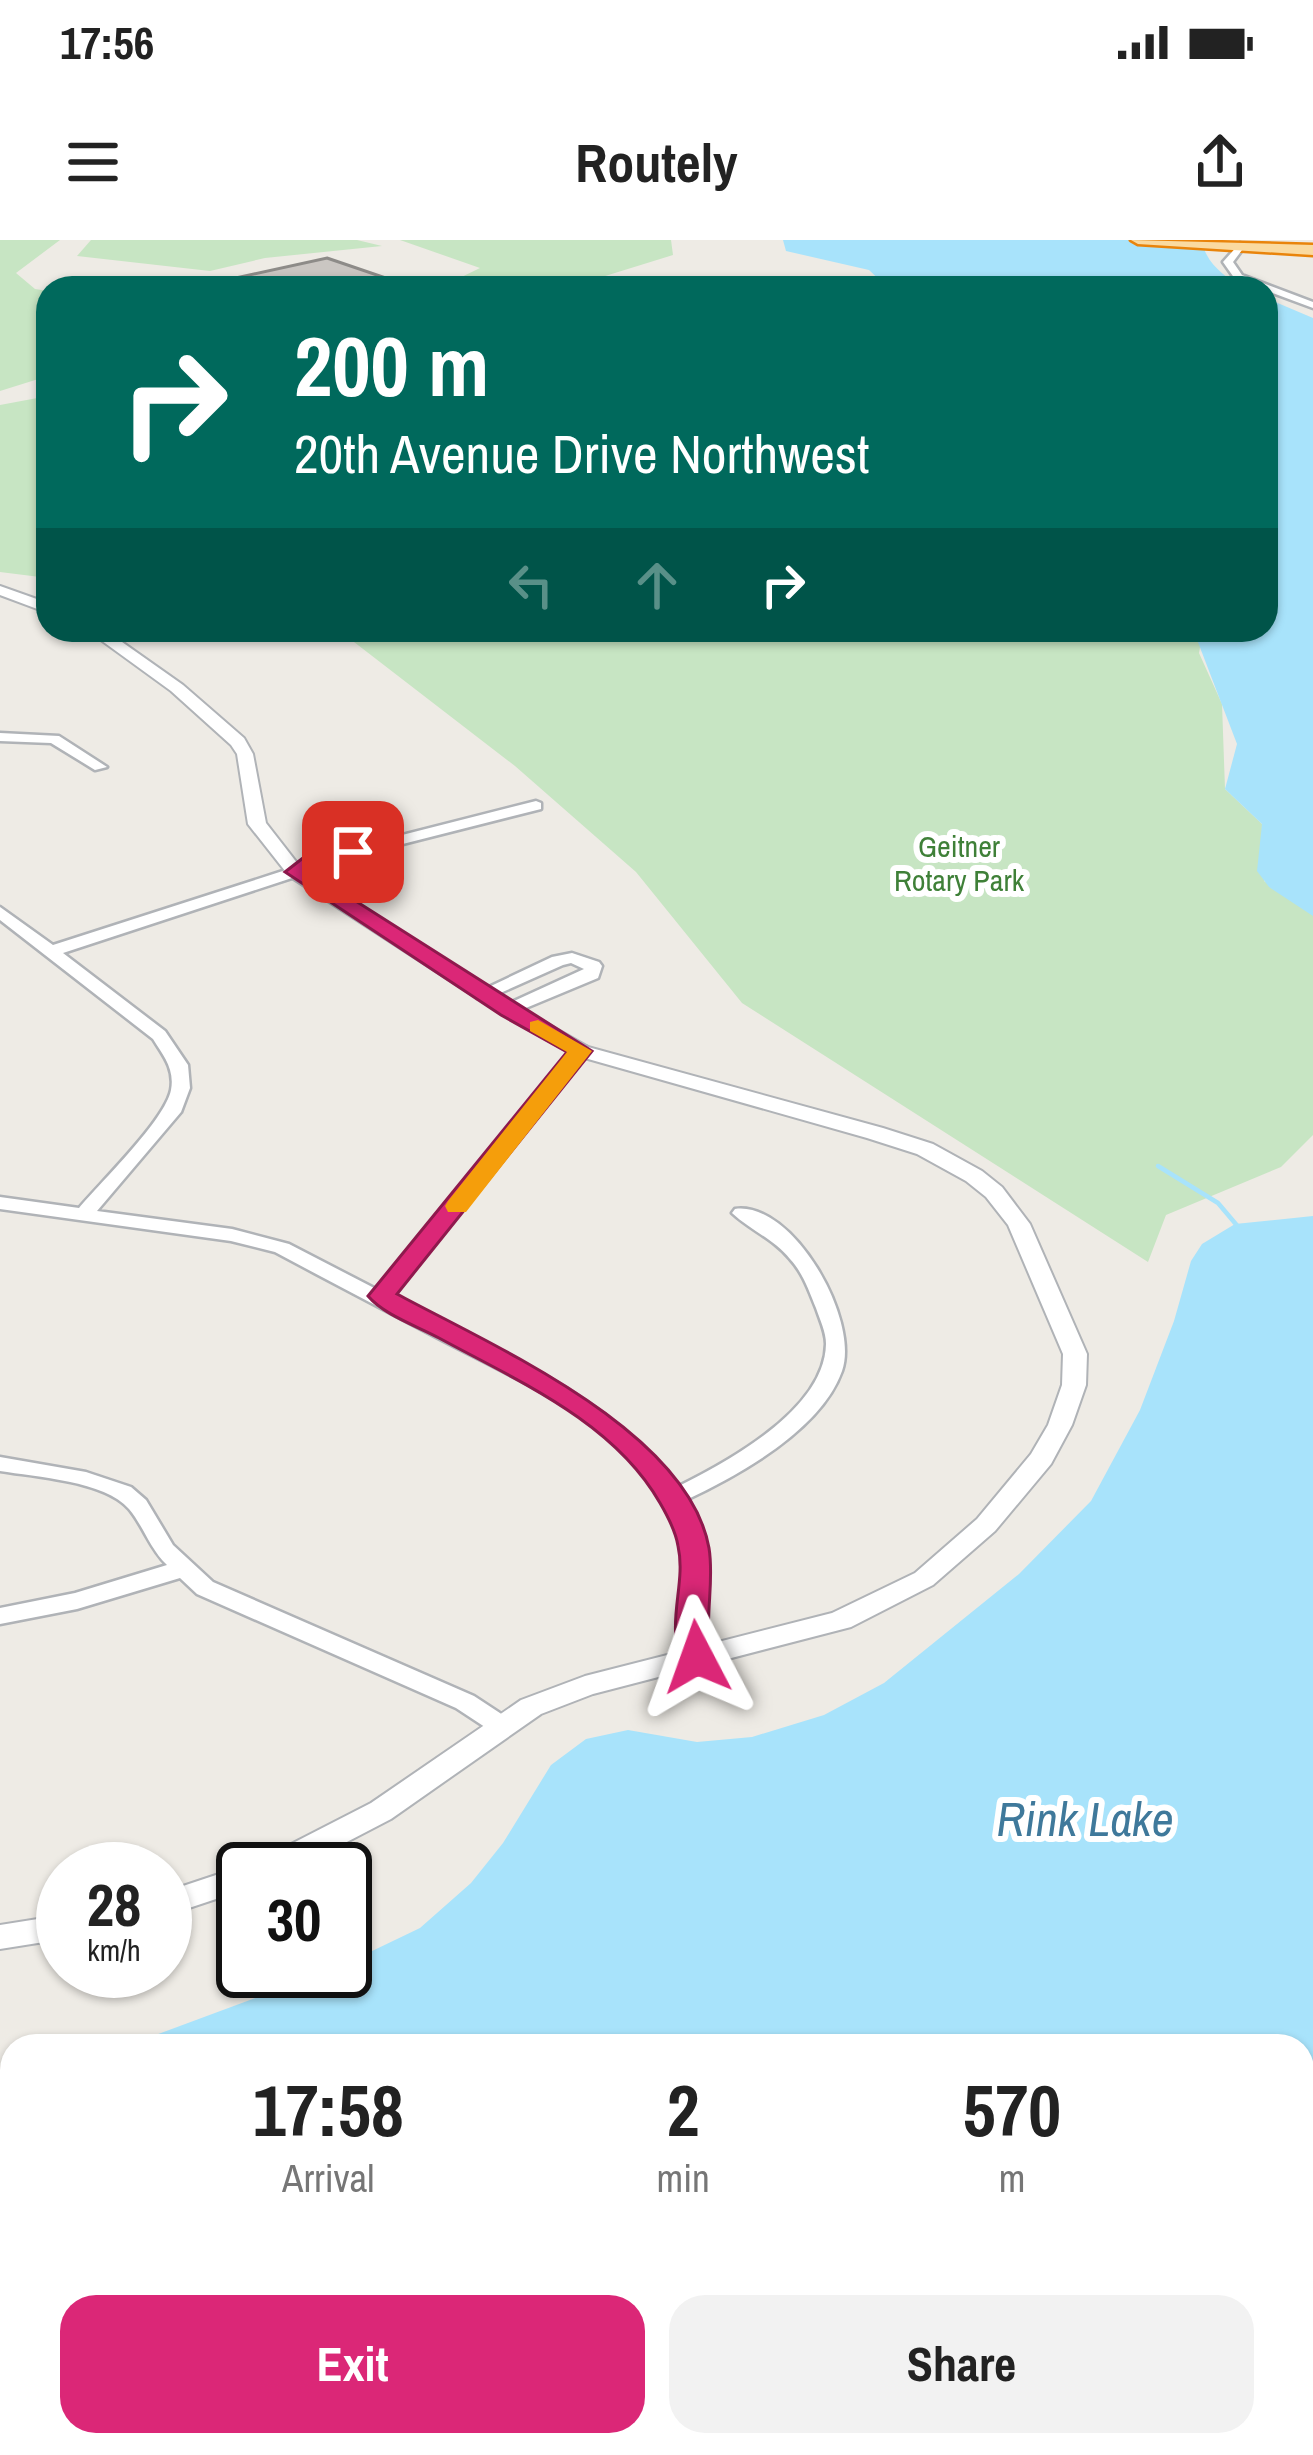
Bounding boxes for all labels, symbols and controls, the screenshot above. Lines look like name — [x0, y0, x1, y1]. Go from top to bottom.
text: 17:56 — [60, 12, 154, 73]
text: Routely — [575, 126, 738, 199]
icon: menu — [60, 129, 126, 195]
icon: share — [1187, 129, 1253, 195]
text: 200 m — [294, 309, 489, 422]
icon: right — [96, 324, 252, 480]
text: 20th Avenue Drive Northwest — [294, 417, 869, 490]
icon: left — [498, 552, 564, 618]
icon: ahead — [624, 552, 690, 618]
icon: right — [750, 552, 816, 618]
pin — [302, 801, 404, 903]
icon: arrive — [320, 819, 386, 885]
park label: Geitner Rotary Park — [894, 826, 1025, 900]
position arrow — [634, 1594, 760, 1720]
water label: Rink Lake — [996, 1786, 1174, 1851]
speed limit sign: 30 — [216, 1842, 372, 1998]
text: 28 — [87, 1864, 141, 1945]
text: km/h — [87, 1930, 141, 1970]
text: 17:58 — [253, 2061, 404, 2158]
text: 2 — [667, 2061, 700, 2158]
text: 570 — [963, 2061, 1061, 2158]
text: Arrival — [282, 2152, 374, 2204]
text: min — [657, 2152, 710, 2204]
text: m — [999, 2152, 1025, 2204]
button: Exit — [60, 2295, 645, 2433]
button: Share — [669, 2295, 1254, 2433]

